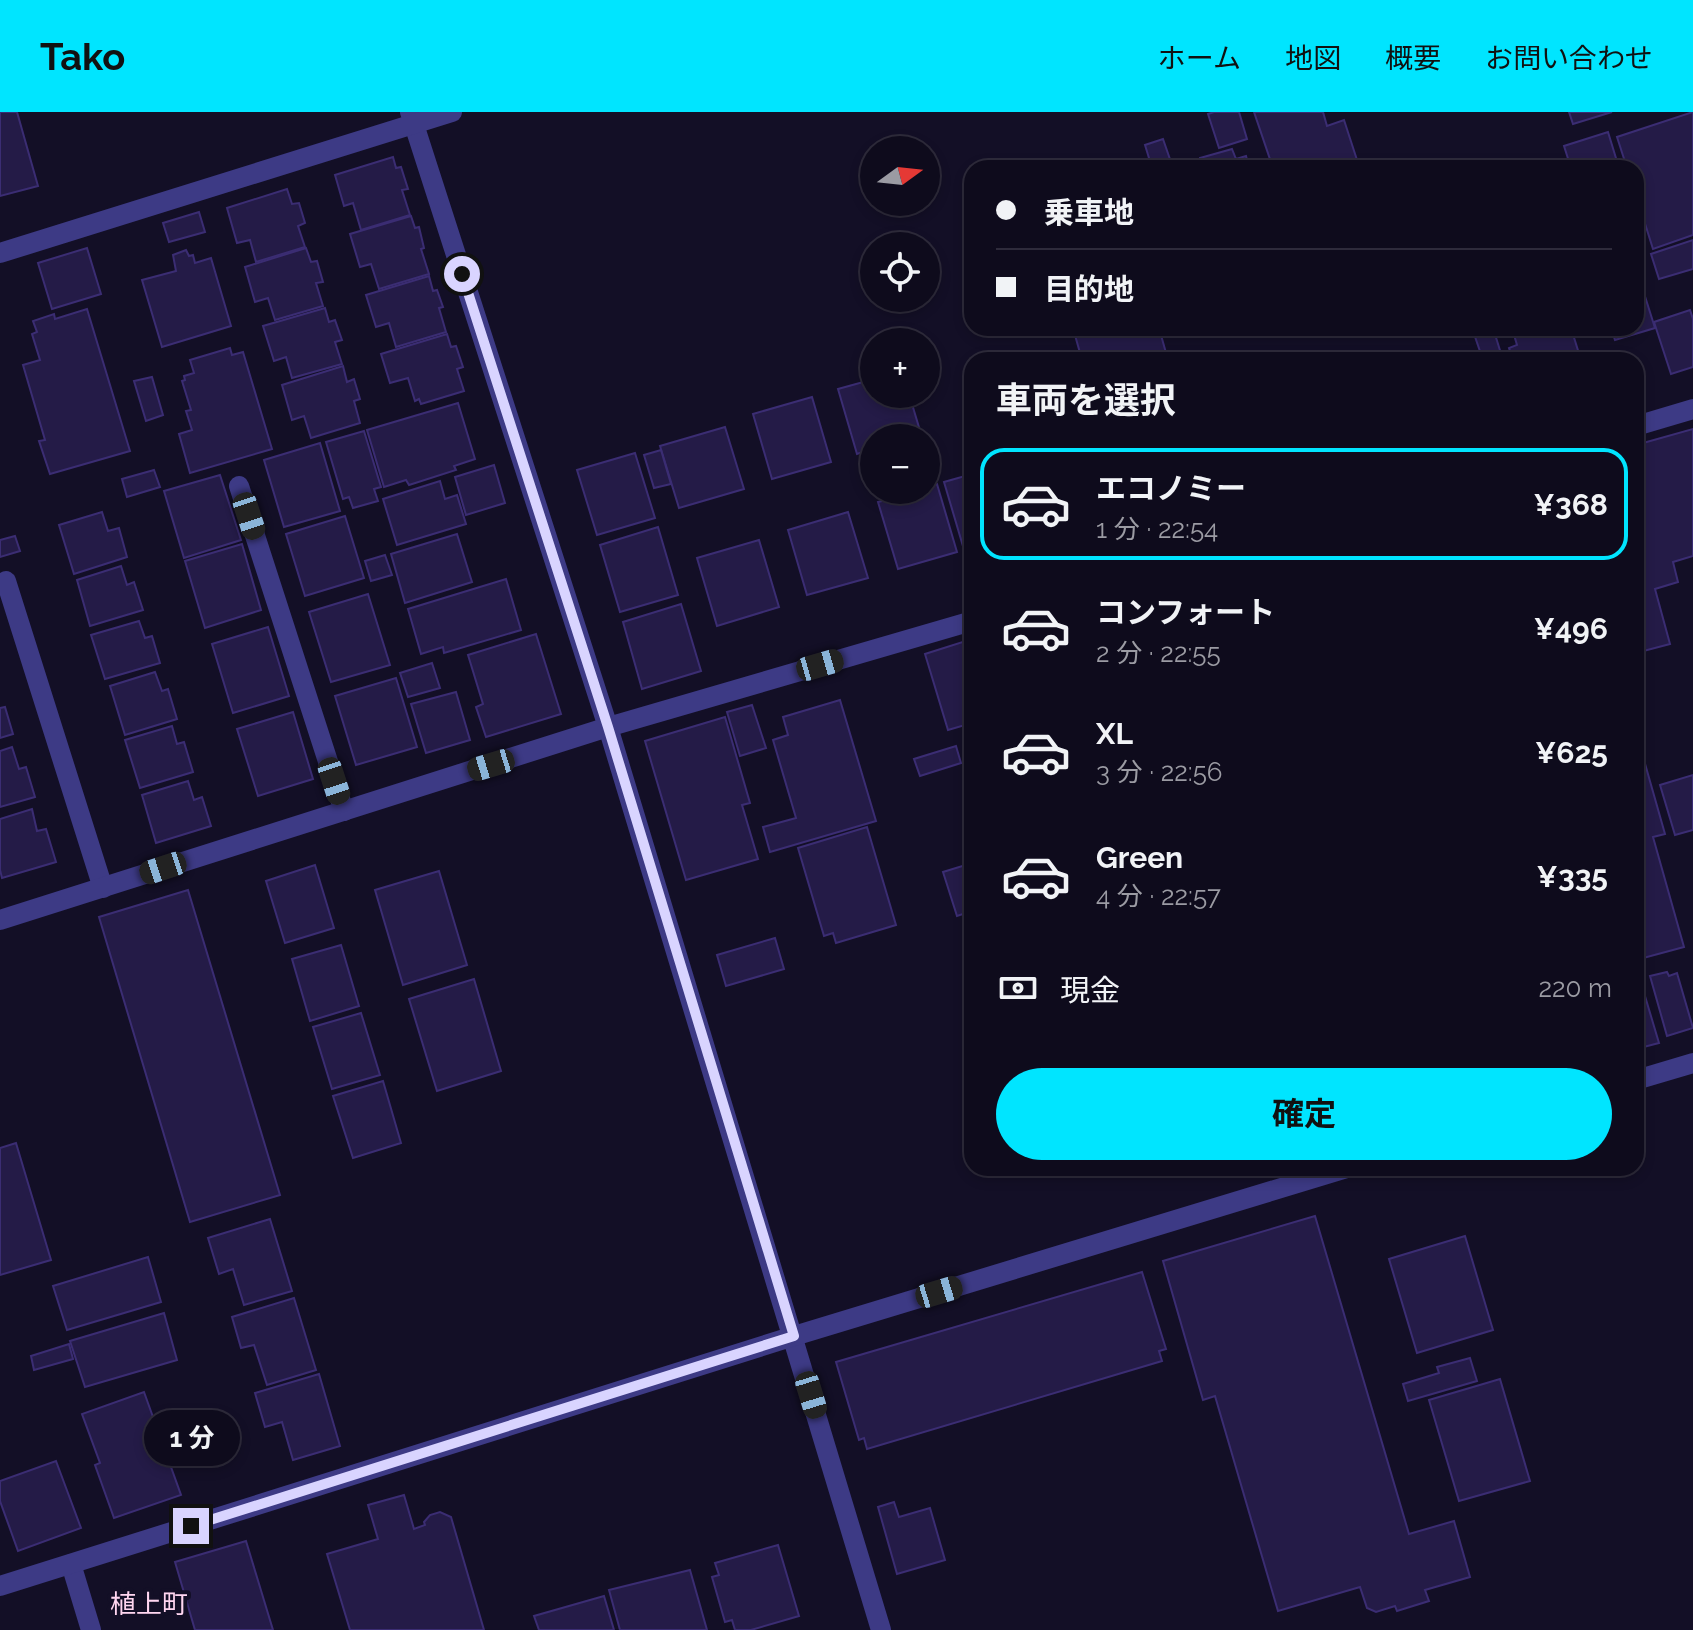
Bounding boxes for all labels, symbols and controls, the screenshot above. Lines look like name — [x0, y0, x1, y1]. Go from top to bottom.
text: Tako — [40, 34, 125, 79]
text: ホーム — [1158, 42, 1241, 75]
text: 地図 — [1285, 42, 1341, 75]
text: 概要 — [1385, 42, 1441, 75]
text: お問い合わせ — [1485, 42, 1653, 75]
north arrow — [860, 136, 940, 216]
map controls — [860, 136, 940, 504]
text: 乗車地 — [1044, 195, 1134, 230]
button: locate — [860, 232, 940, 312]
route start — [444, 256, 480, 292]
text: 目的地 — [1044, 272, 1134, 307]
button: + — [860, 328, 940, 408]
text: 車両を選択 — [996, 379, 1176, 421]
button: − — [860, 424, 940, 504]
icon: car — [1000, 468, 1072, 540]
text: エコノミー — [1096, 471, 1246, 506]
text: ¥368 — [1534, 487, 1608, 522]
car — [230, 489, 268, 543]
text: 1 分 · 22:54 — [1096, 514, 1218, 544]
icon: car — [1000, 592, 1072, 664]
text: コンフォート — [1096, 595, 1275, 630]
text: ¥496 — [1534, 611, 1608, 646]
text: 2 分 · 22:55 — [1096, 638, 1221, 668]
car — [794, 647, 846, 683]
icon: car — [1000, 716, 1072, 788]
text: XL — [1096, 716, 1133, 751]
text: ¥625 — [1535, 735, 1608, 770]
car — [465, 747, 517, 783]
car — [315, 754, 353, 808]
text: 3 分 · 22:56 — [1096, 757, 1223, 787]
icon: car — [1000, 840, 1072, 912]
text: Green — [1096, 840, 1183, 875]
car — [136, 849, 190, 887]
text: ¥335 — [1537, 859, 1608, 894]
text: 4 分 · 22:57 — [1096, 881, 1221, 911]
icon: cash — [996, 966, 1040, 1010]
text: 現金 — [1060, 973, 1120, 1008]
text: 220 m — [1538, 973, 1612, 1003]
button: 確定 — [996, 1068, 1612, 1160]
car — [913, 1274, 965, 1310]
car — [793, 1369, 829, 1421]
callout: 1 分 — [143, 1410, 239, 1466]
text: 1 分 — [169, 1423, 215, 1453]
route end — [173, 1508, 209, 1544]
district label: 植上町 — [110, 1589, 188, 1619]

